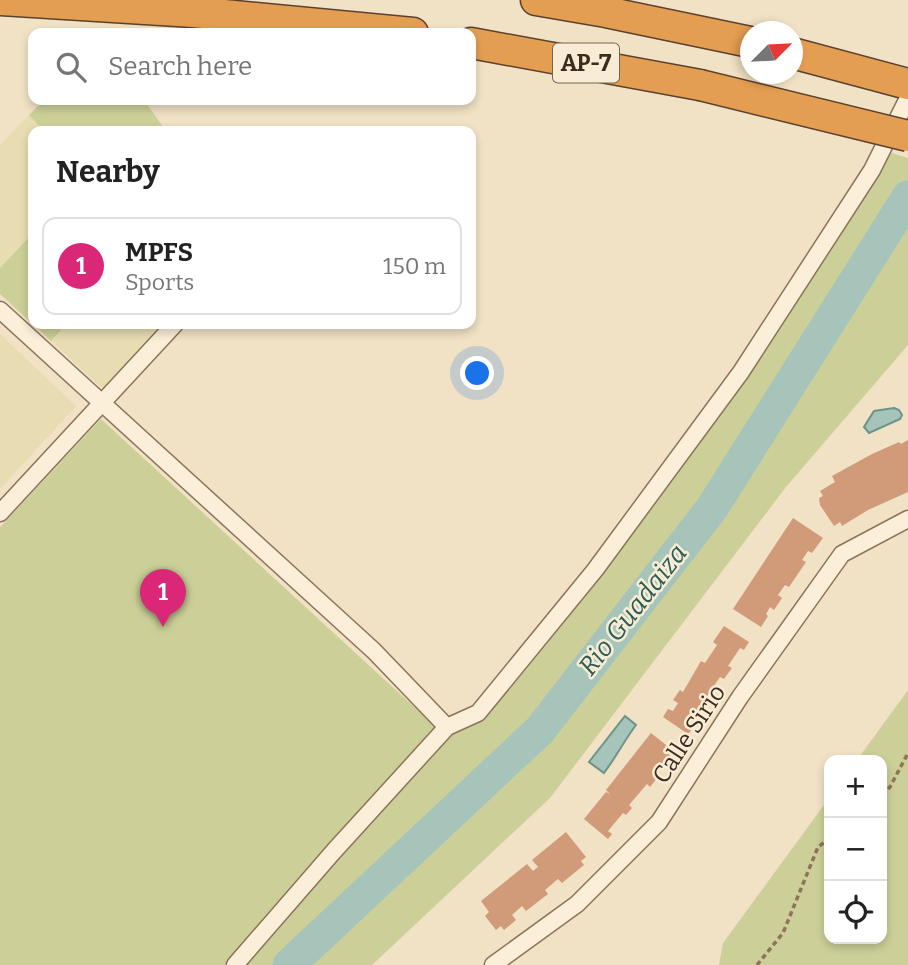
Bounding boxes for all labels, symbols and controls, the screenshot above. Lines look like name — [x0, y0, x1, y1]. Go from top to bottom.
north arrow — [740, 21, 803, 84]
search box — [28, 28, 476, 105]
road number: AP-7 — [553, 44, 619, 82]
icon: search — [52, 48, 90, 86]
text: Search here — [108, 51, 252, 82]
text: Nearby — [56, 154, 160, 190]
text: MPFS — [125, 237, 193, 268]
text: 1 — [76, 252, 86, 280]
text: 150 m — [383, 252, 446, 280]
text: Sports — [125, 268, 194, 296]
your location — [460, 356, 494, 390]
water label: Rio Guadaiza — [572, 538, 694, 682]
pin: 1 — [140, 569, 186, 627]
street label: Calle Sirio — [647, 679, 731, 789]
map controls — [824, 755, 887, 944]
button: + — [824, 755, 887, 818]
button: − — [824, 818, 887, 881]
button: locate — [824, 881, 887, 944]

